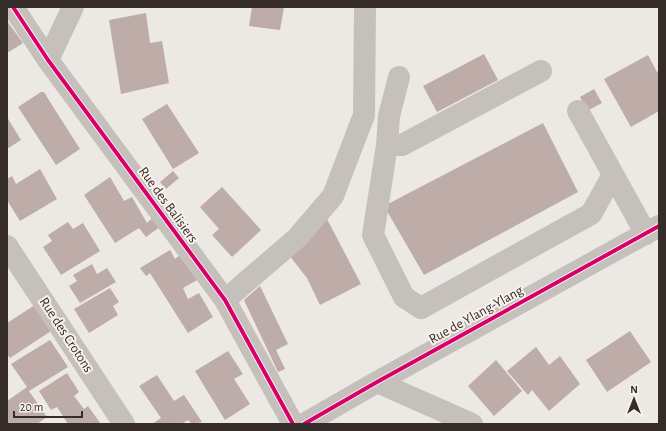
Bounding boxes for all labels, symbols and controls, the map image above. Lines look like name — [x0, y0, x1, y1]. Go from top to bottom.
street label: Rue des Balisiers — [136, 164, 200, 246]
street label: Rue de Ylang-Ylang — [427, 283, 526, 347]
street label: Rue des Crotons — [37, 295, 95, 375]
north arrow — [614, 379, 654, 419]
text: N — [630, 384, 638, 395]
scale bar — [14, 393, 82, 419]
text: 20 m — [20, 401, 43, 413]

